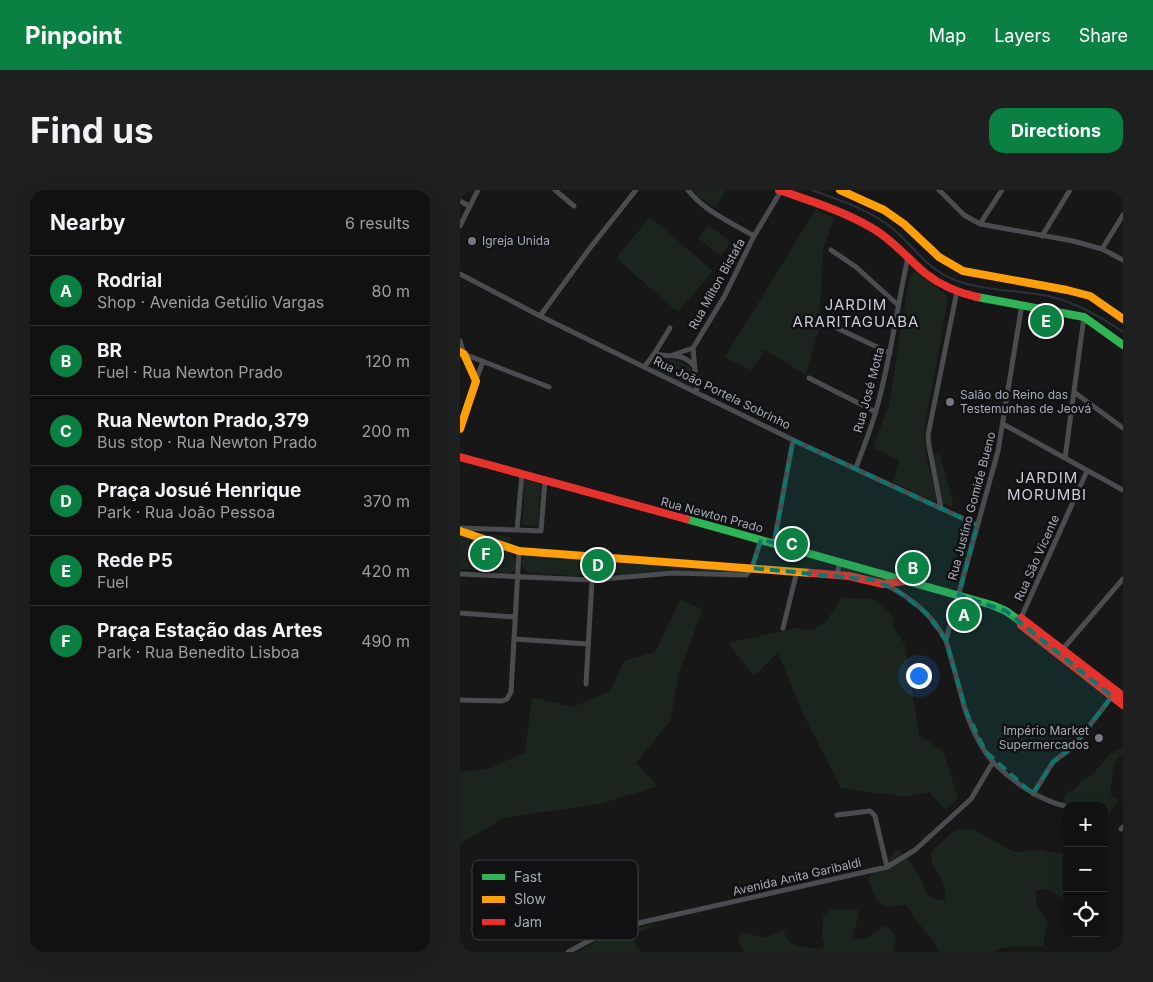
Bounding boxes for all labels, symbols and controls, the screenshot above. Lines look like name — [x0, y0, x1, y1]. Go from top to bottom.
text: Pinpoint — [25, 21, 122, 50]
text: Map — [929, 25, 966, 46]
text: Layers — [994, 25, 1051, 46]
text: Share — [1079, 25, 1128, 46]
button: Directions — [989, 108, 1123, 153]
text: Find us — [30, 109, 154, 151]
text: Nearby — [50, 210, 125, 235]
text: 6 results — [345, 213, 410, 233]
place label: Igreja Unida — [482, 233, 550, 248]
marker: Igreja Unida — [466, 235, 478, 247]
street label: Rua Milton Bistafa — [685, 235, 748, 332]
text: Rodrial — [97, 269, 162, 292]
text: A — [60, 281, 72, 301]
text: 80 m — [371, 281, 410, 301]
text: Shop · Avenida Getúlio Vargas — [97, 292, 324, 312]
district label: JARDIM ARARITAGUABA — [793, 295, 919, 331]
pin: E — [1030, 302, 1062, 340]
text: BR — [97, 339, 122, 362]
street label: Rua José Motta — [850, 345, 887, 434]
text: B — [61, 351, 71, 371]
text: 120 m — [365, 351, 410, 371]
street label: Rua João Portela Sobrinho — [651, 353, 793, 432]
text: Fuel · Rua Newton Prado — [97, 362, 283, 382]
place label: Salão do Reino das Testemunhas de Jeová — [960, 387, 1091, 416]
marker: Salão do Reino das Testemunhas de Jeová — [944, 396, 956, 408]
text: Rua Newton Prado,379 — [97, 409, 309, 432]
text: C — [60, 421, 72, 441]
text: 200 m — [362, 421, 410, 441]
street label: Rua Justino Gomide Bueno — [944, 430, 999, 582]
text: Bus stop · Rua Newton Prado — [97, 432, 317, 452]
district label: JARDIM MORUMBI — [1007, 468, 1087, 504]
text: Praça Josué Henrique — [97, 479, 301, 502]
text: D — [60, 491, 72, 511]
text: 370 m — [363, 491, 410, 511]
street label: Rua Newton Prado — [659, 494, 765, 535]
text: Park · Rua João Pessoa — [97, 502, 275, 522]
street label: Rua São Vicente — [1011, 512, 1062, 603]
pin: C — [776, 525, 808, 563]
pin: F — [470, 535, 502, 573]
pin: D — [582, 546, 614, 584]
text: Rede P5 — [97, 549, 173, 572]
pin: B — [897, 549, 929, 587]
text: E — [61, 561, 71, 581]
text: 420 m — [361, 561, 410, 581]
text: Fuel — [97, 572, 129, 592]
pin: A — [948, 596, 980, 634]
text: Praça Estação das Artes — [97, 619, 323, 642]
text: F — [61, 631, 71, 651]
text: 490 m — [361, 631, 410, 651]
text: Park · Rua Benedito Lisboa — [97, 642, 299, 662]
your location — [906, 663, 932, 689]
place label: Império Market Supermercados — [999, 723, 1089, 752]
marker: Império Market Supermercados — [1093, 732, 1105, 744]
map controls — [1063, 802, 1108, 937]
button: + — [1063, 802, 1108, 847]
button: − — [1063, 847, 1108, 892]
street label: Avenida Anita Garibaldi — [731, 854, 863, 899]
legend — [472, 860, 638, 940]
text: Fast — [514, 868, 542, 885]
text: Slow — [514, 890, 546, 907]
button: locate — [1063, 892, 1108, 937]
text: Jam — [514, 913, 542, 930]

